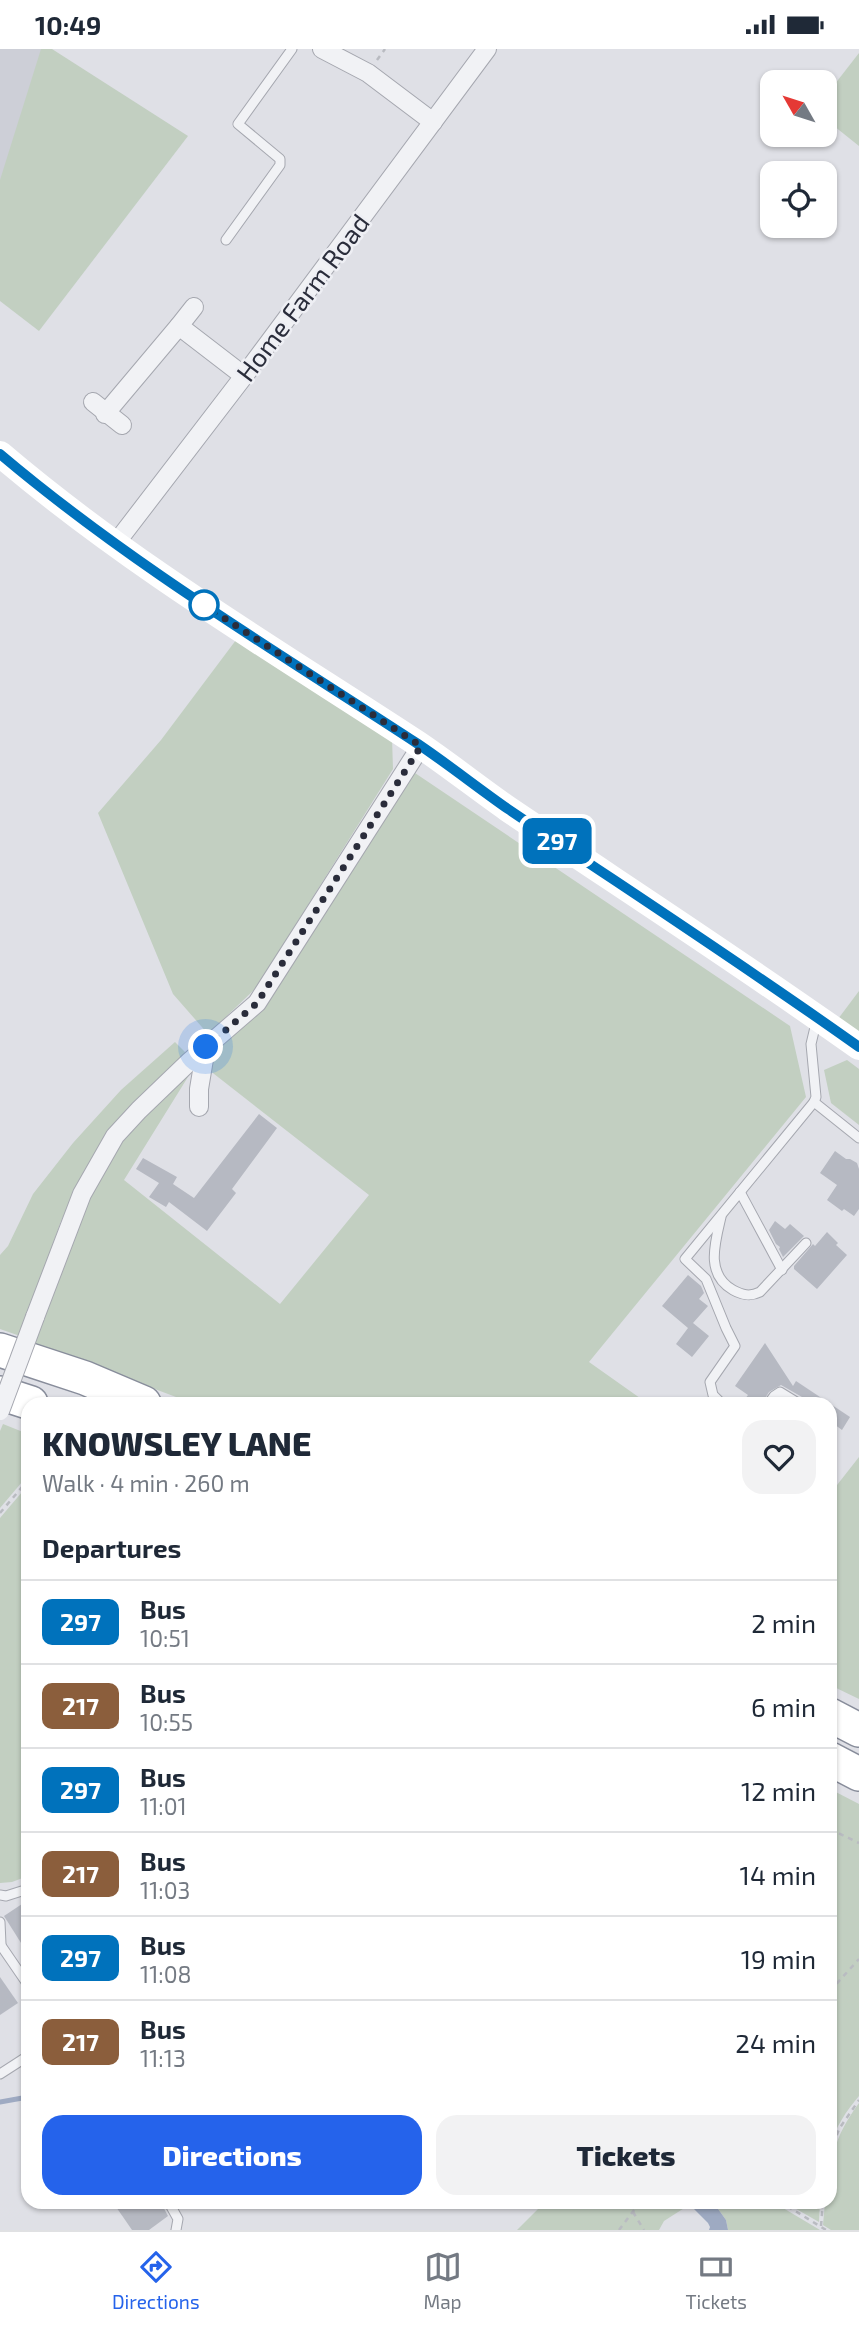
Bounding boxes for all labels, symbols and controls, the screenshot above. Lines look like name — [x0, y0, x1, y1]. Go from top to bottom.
text: 10:49 — [35, 9, 101, 40]
north arrow — [760, 70, 836, 147]
map controls — [760, 70, 837, 238]
button: locate — [760, 161, 837, 238]
street label: Home Farm Road — [229, 207, 375, 387]
unlabelled marker — [189, 590, 219, 620]
line badge: 297 — [517, 818, 597, 864]
text: 297 — [537, 826, 577, 855]
your location — [188, 1029, 223, 1064]
button: heart — [742, 1420, 816, 1494]
text: KNOWSLEY LANE — [42, 1423, 311, 1463]
text: Walk · 4 min · 260 m — [42, 1469, 250, 1497]
text: Departures — [42, 1532, 181, 1563]
text: Bus — [140, 1593, 186, 1624]
text: 297 — [60, 1607, 101, 1636]
text: 2 min — [751, 1607, 816, 1638]
text: 10:51 — [140, 1624, 190, 1652]
text: Bus — [140, 1677, 186, 1708]
text: 217 — [62, 1691, 99, 1720]
text: 6 min — [751, 1691, 816, 1722]
text: 10:55 — [140, 1708, 193, 1736]
text: Bus — [140, 1761, 186, 1792]
text: 297 — [60, 1775, 101, 1804]
text: 12 min — [741, 1775, 816, 1806]
text: 11:01 — [140, 1792, 187, 1820]
text: Bus — [140, 1845, 186, 1876]
text: 217 — [62, 1859, 99, 1888]
text: 14 min — [740, 1859, 816, 1890]
text: 11:03 — [140, 1876, 190, 1904]
text: Bus — [140, 1929, 186, 1960]
text: 297 — [60, 1943, 101, 1972]
text: 19 min — [741, 1943, 816, 1974]
text: 11:08 — [140, 1960, 192, 1988]
text: Bus — [140, 2013, 186, 2044]
text: 217 — [62, 2027, 99, 2056]
text: 24 min — [735, 2027, 816, 2058]
text: 11:13 — [140, 2044, 186, 2072]
button: Directions — [42, 2115, 422, 2195]
button: Tickets — [436, 2115, 816, 2195]
tab: Directions — [112, 2248, 200, 2313]
tab: Map — [423, 2248, 462, 2313]
tab: Tickets — [685, 2248, 747, 2313]

